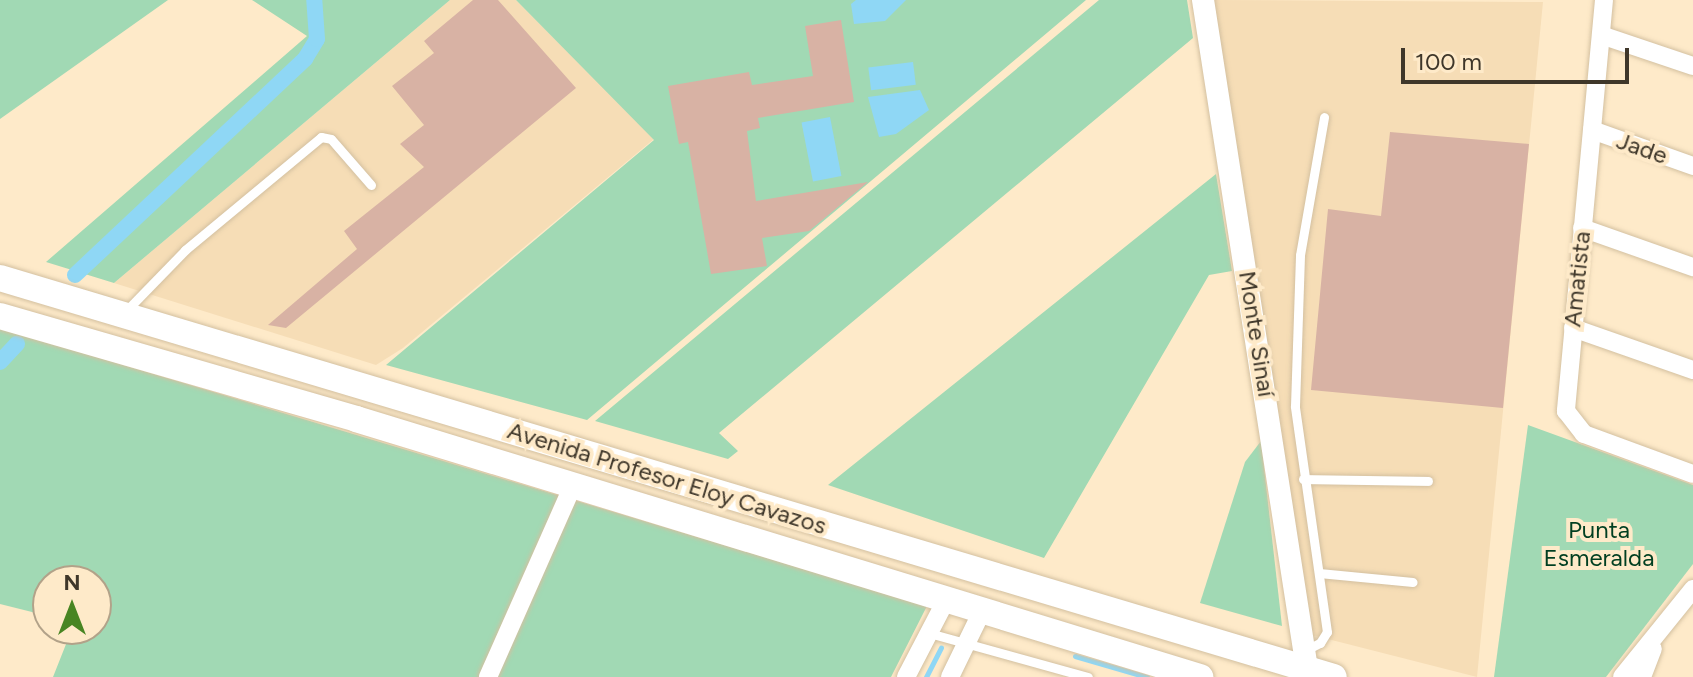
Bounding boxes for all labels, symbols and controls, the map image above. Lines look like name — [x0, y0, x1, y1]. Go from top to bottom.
scale bar — [1405, 32, 1633, 82]
text: 100 m — [1415, 47, 1482, 76]
street label: Jade — [1613, 126, 1671, 170]
street label: Amatista — [1558, 230, 1596, 328]
street label: Monte Sinaí — [1233, 269, 1281, 399]
street label: Avenida Profesor Eloy Cavazos — [504, 416, 830, 540]
park label: Punta Esmeralda — [1544, 516, 1654, 572]
north arrow — [32, 565, 112, 645]
text: N — [63, 569, 81, 596]

